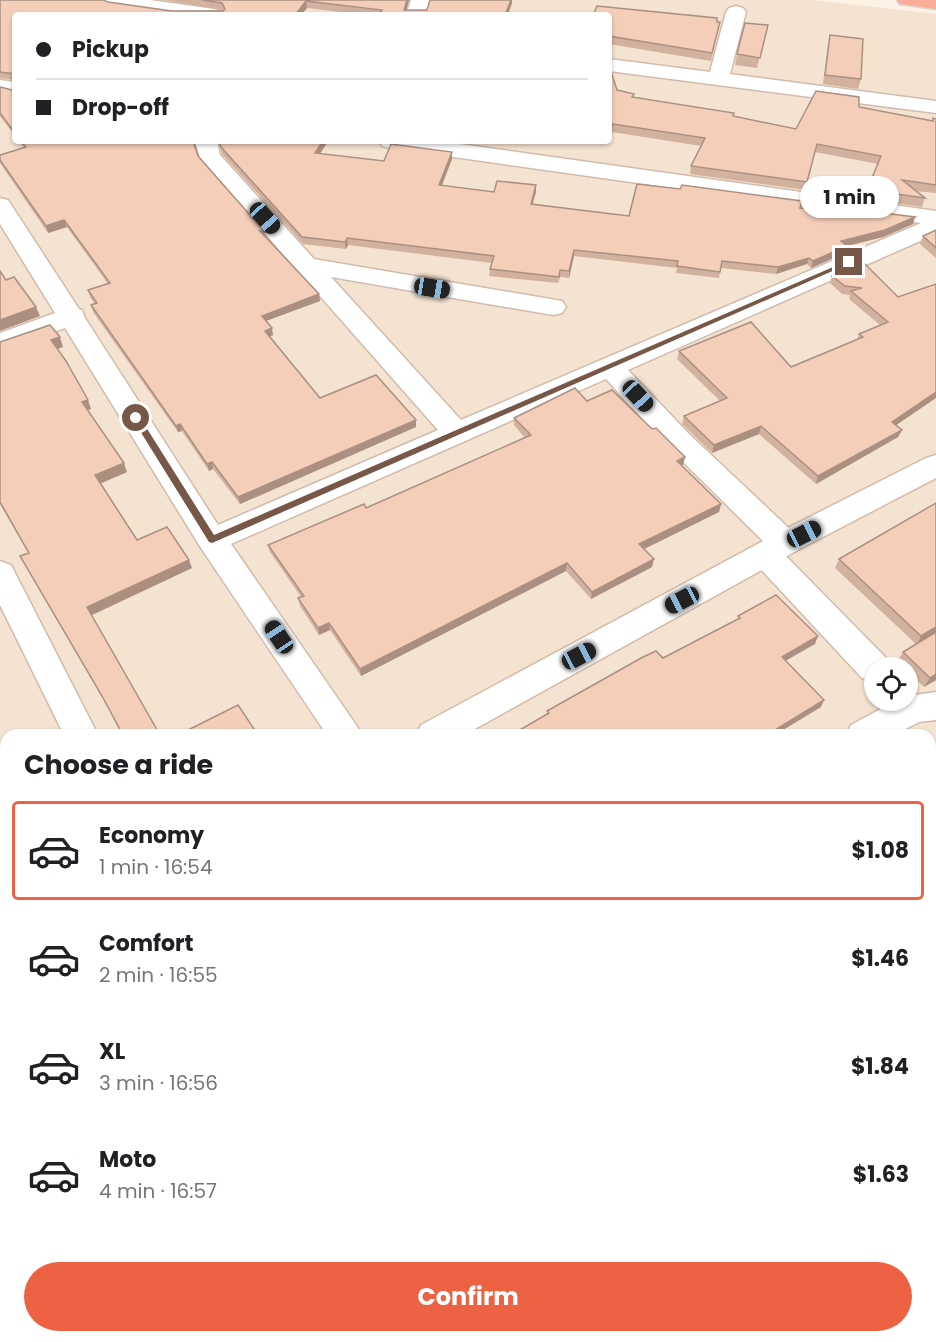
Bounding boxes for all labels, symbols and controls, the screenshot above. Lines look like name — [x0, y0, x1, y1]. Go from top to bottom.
text: Pickup — [72, 34, 149, 65]
text: Drop-off — [72, 92, 169, 123]
callout: 1 min — [800, 175, 898, 217]
text: 1 min — [823, 183, 876, 211]
car — [246, 199, 284, 237]
route end — [835, 248, 862, 275]
car — [413, 276, 451, 300]
car — [619, 377, 657, 415]
route start — [122, 404, 149, 431]
car — [784, 518, 824, 550]
car — [662, 584, 702, 616]
car — [261, 617, 297, 657]
car — [559, 640, 599, 672]
map controls — [864, 657, 918, 711]
button: locate — [864, 657, 918, 711]
text: Choose a ride — [24, 746, 213, 783]
text: Economy — [99, 820, 204, 851]
icon: car — [27, 824, 81, 878]
text: $1.08 — [851, 835, 909, 866]
text: 1 min · 16:54 — [99, 853, 212, 881]
text: Comfort — [99, 928, 193, 959]
icon: car — [27, 932, 81, 986]
text: $1.46 — [851, 943, 909, 974]
text: 2 min · 16:55 — [99, 961, 218, 989]
text: XL — [99, 1036, 125, 1067]
icon: car — [27, 1040, 81, 1094]
text: $1.84 — [851, 1051, 909, 1082]
text: 3 min · 16:56 — [99, 1069, 218, 1097]
text: Moto — [99, 1144, 156, 1175]
icon: car — [27, 1148, 81, 1202]
text: $1.63 — [853, 1159, 909, 1190]
text: 4 min · 16:57 — [99, 1177, 217, 1205]
button: Confirm — [24, 1262, 912, 1331]

